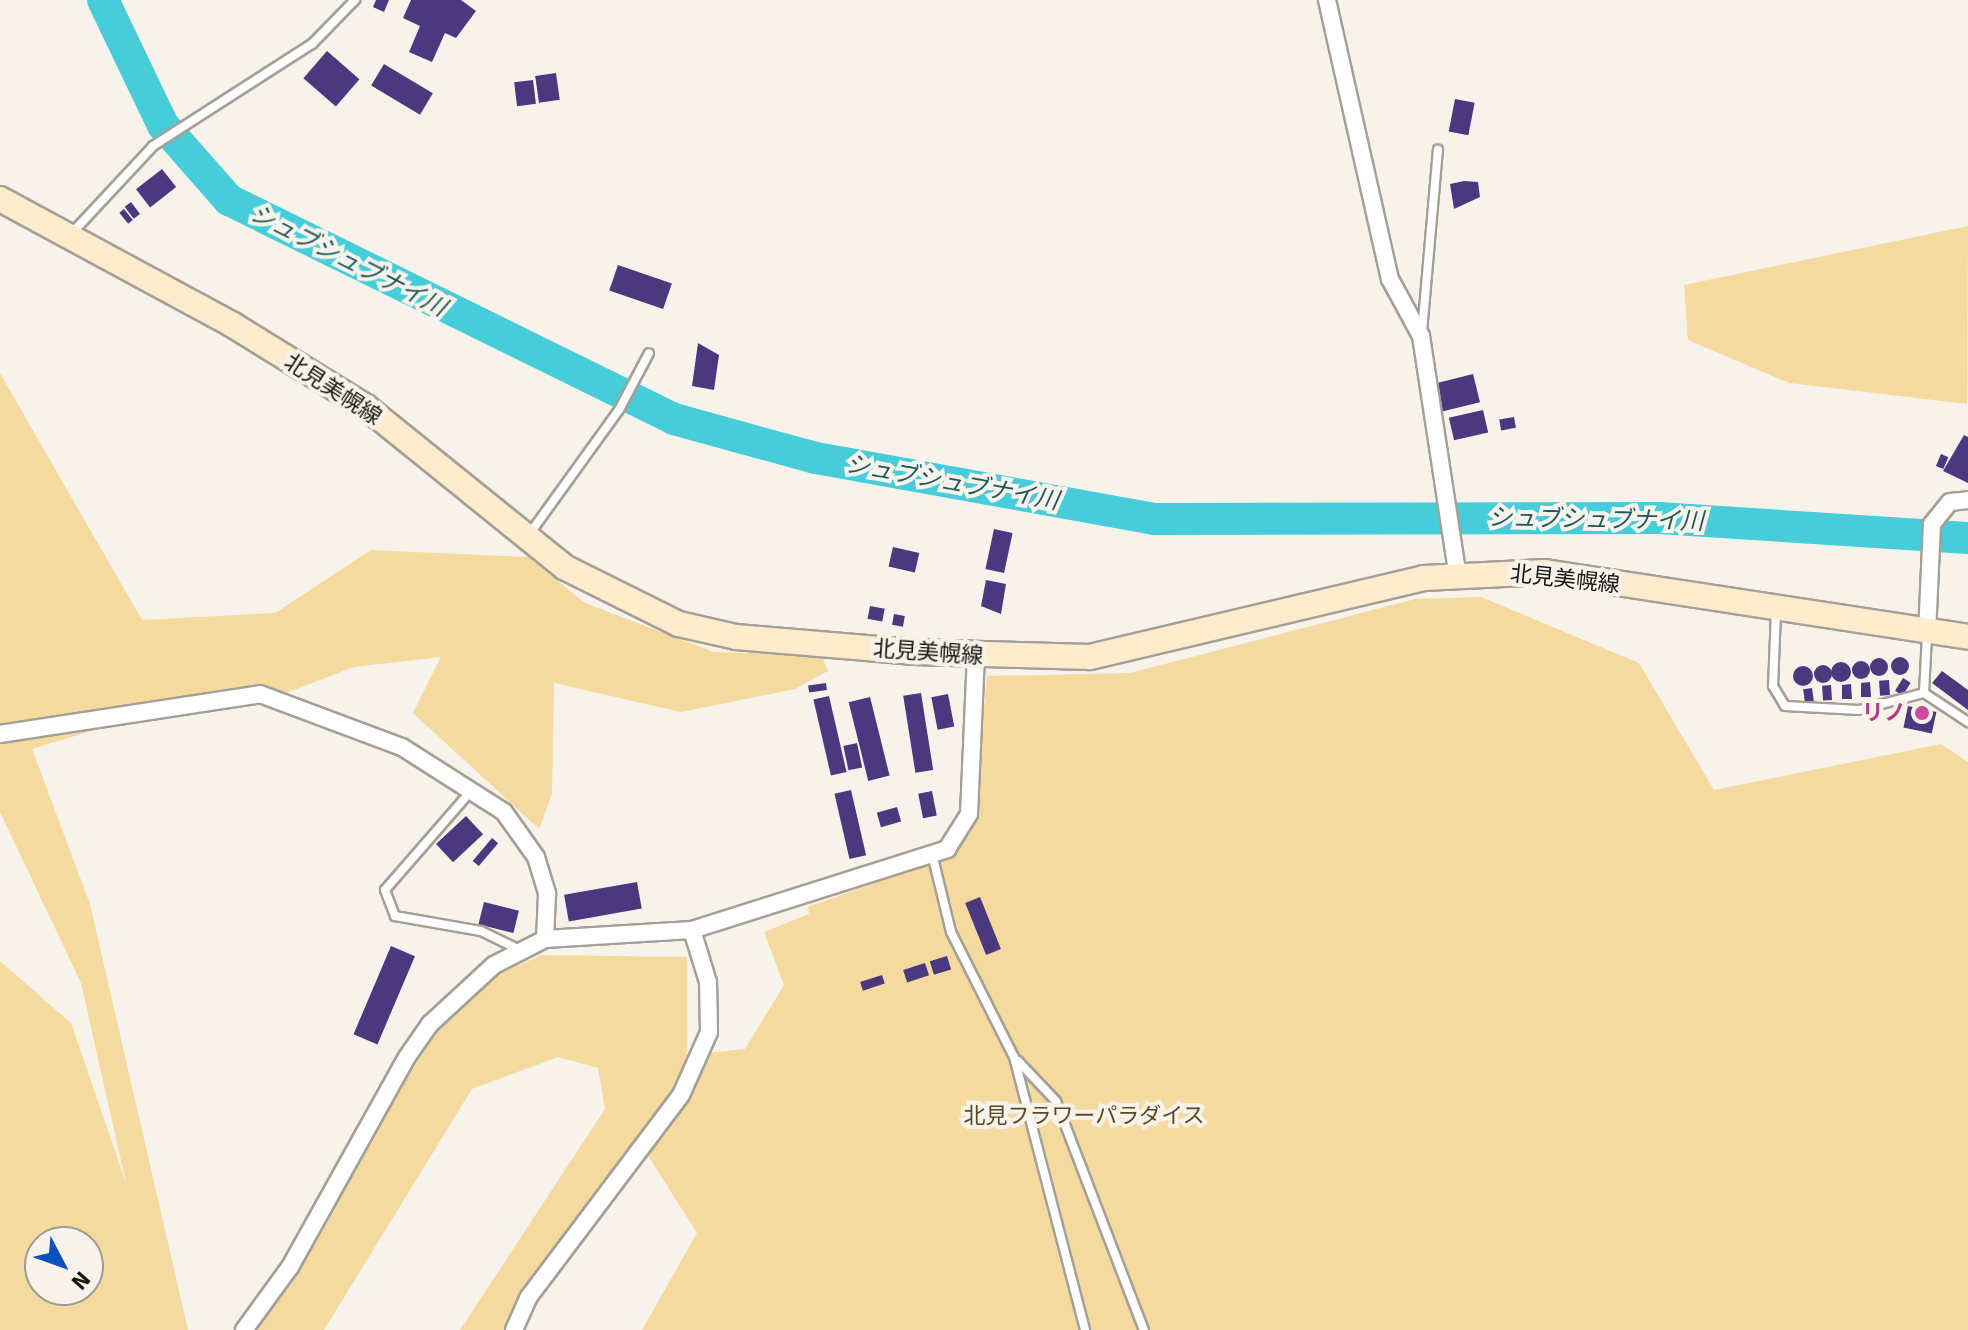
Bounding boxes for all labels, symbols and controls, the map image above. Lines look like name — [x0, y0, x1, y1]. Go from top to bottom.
water label: シュブシュブナイ川 — [245, 199, 451, 323]
street label: 北見美幌線 — [280, 348, 386, 430]
water label: シュブシュブナイ川 — [843, 450, 1061, 516]
water label: シュブシュブナイ川 — [1488, 504, 1704, 536]
street label: 北見美幌線 — [1509, 560, 1621, 598]
street label: 北見美幌線 — [872, 635, 984, 669]
place label: リノ — [1862, 700, 1906, 726]
marker: リノ — [1913, 704, 1931, 722]
park label: 北見フラワーパラダイス — [963, 1103, 1205, 1129]
north arrow — [24, 1226, 104, 1306]
text: N — [66, 1266, 96, 1295]

